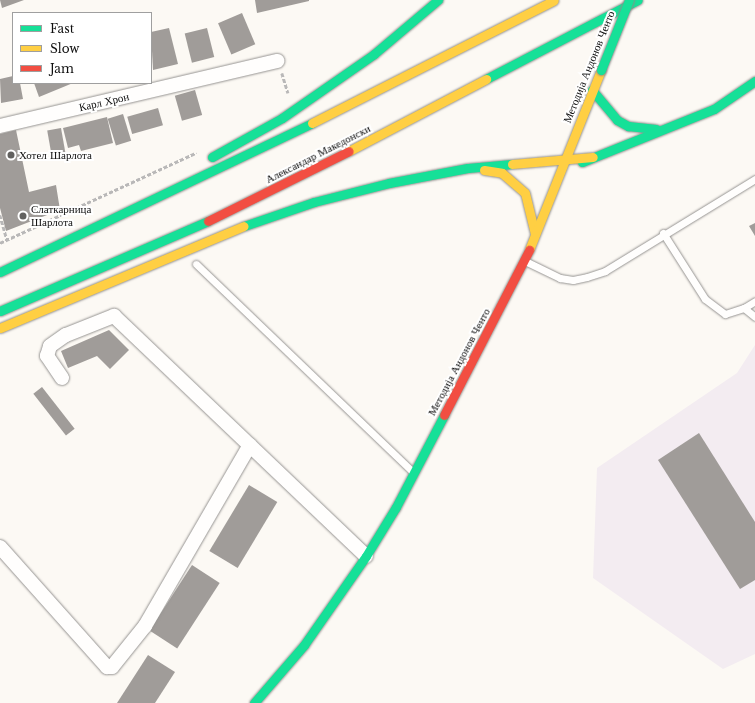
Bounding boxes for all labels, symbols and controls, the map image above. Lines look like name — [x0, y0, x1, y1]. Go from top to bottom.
street label: Методија Андонов Ченто — [560, 9, 618, 125]
legend — [12, 12, 152, 84]
text: Fast — [50, 21, 74, 36]
text: Slow — [50, 41, 79, 56]
text: Jam — [50, 61, 74, 76]
street label: Карл Хрон — [78, 90, 130, 114]
street label: Александар Македонски — [263, 122, 373, 186]
place label: Хотел Шарлота — [19, 148, 92, 162]
marker: Хотел Шарлота — [6, 150, 16, 160]
place label: Слаткарница Шарлота — [31, 203, 91, 229]
marker: Слаткарница Шарлота — [18, 211, 28, 221]
street label: Методија Андонов Ченто — [425, 306, 493, 418]

